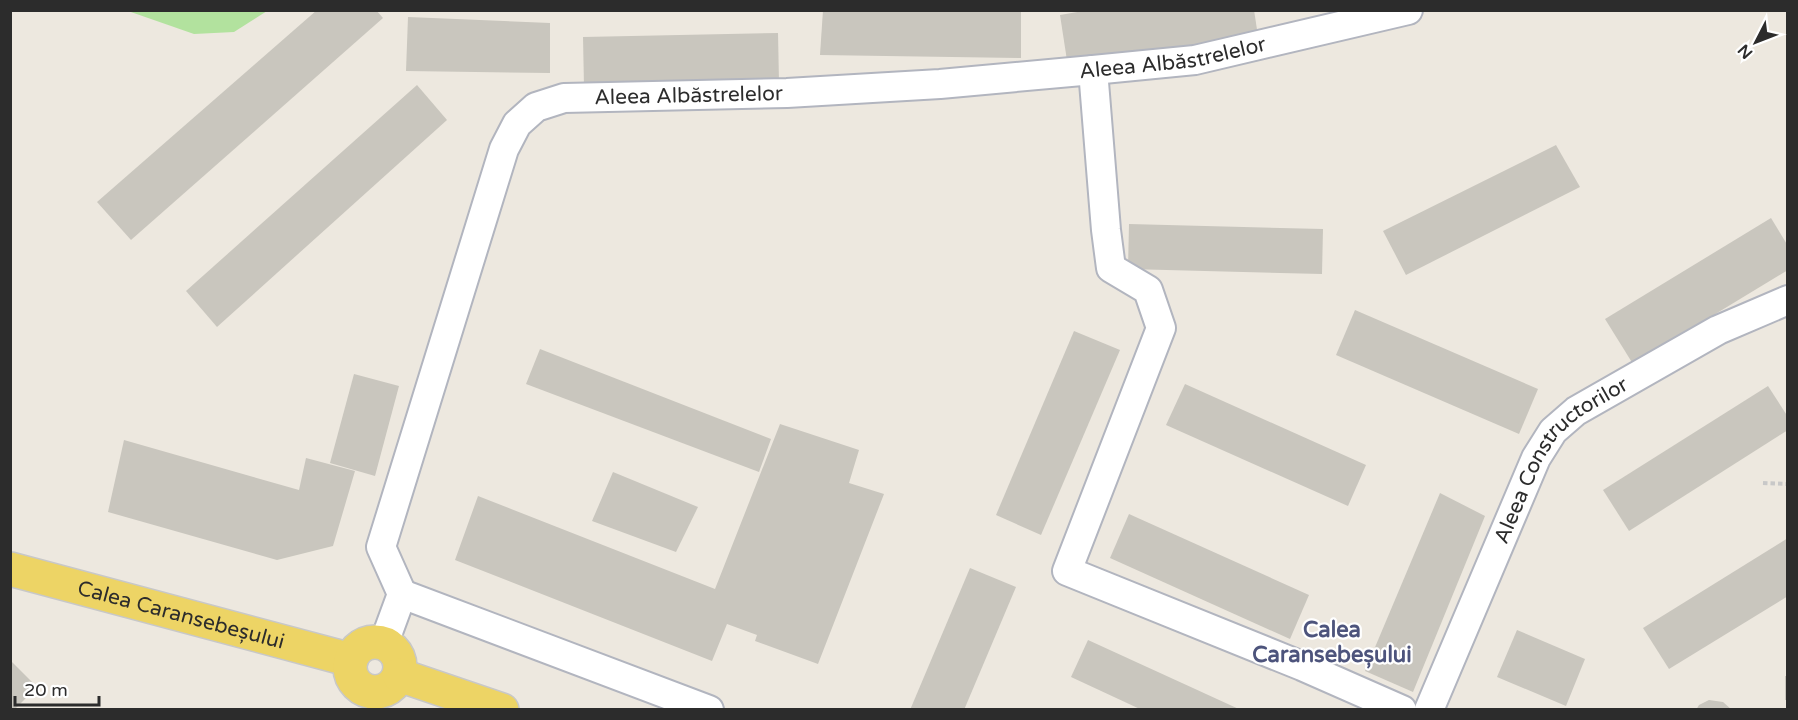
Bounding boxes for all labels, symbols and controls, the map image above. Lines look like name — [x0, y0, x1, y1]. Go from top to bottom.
north arrow — [1726, 12, 1786, 72]
street label: Aleea Albăstrelelor — [1078, 32, 1269, 84]
text: N — [1734, 40, 1757, 63]
street label: Aleea Albăstrelelor — [594, 81, 783, 110]
street label: Aleea Constructorilor — [1489, 372, 1633, 547]
street label: Calea Caransebeșului — [75, 576, 287, 655]
district label: Calea Caransebeșului — [1252, 617, 1412, 669]
scale bar — [15, 669, 99, 707]
text: 20 m — [24, 679, 68, 701]

